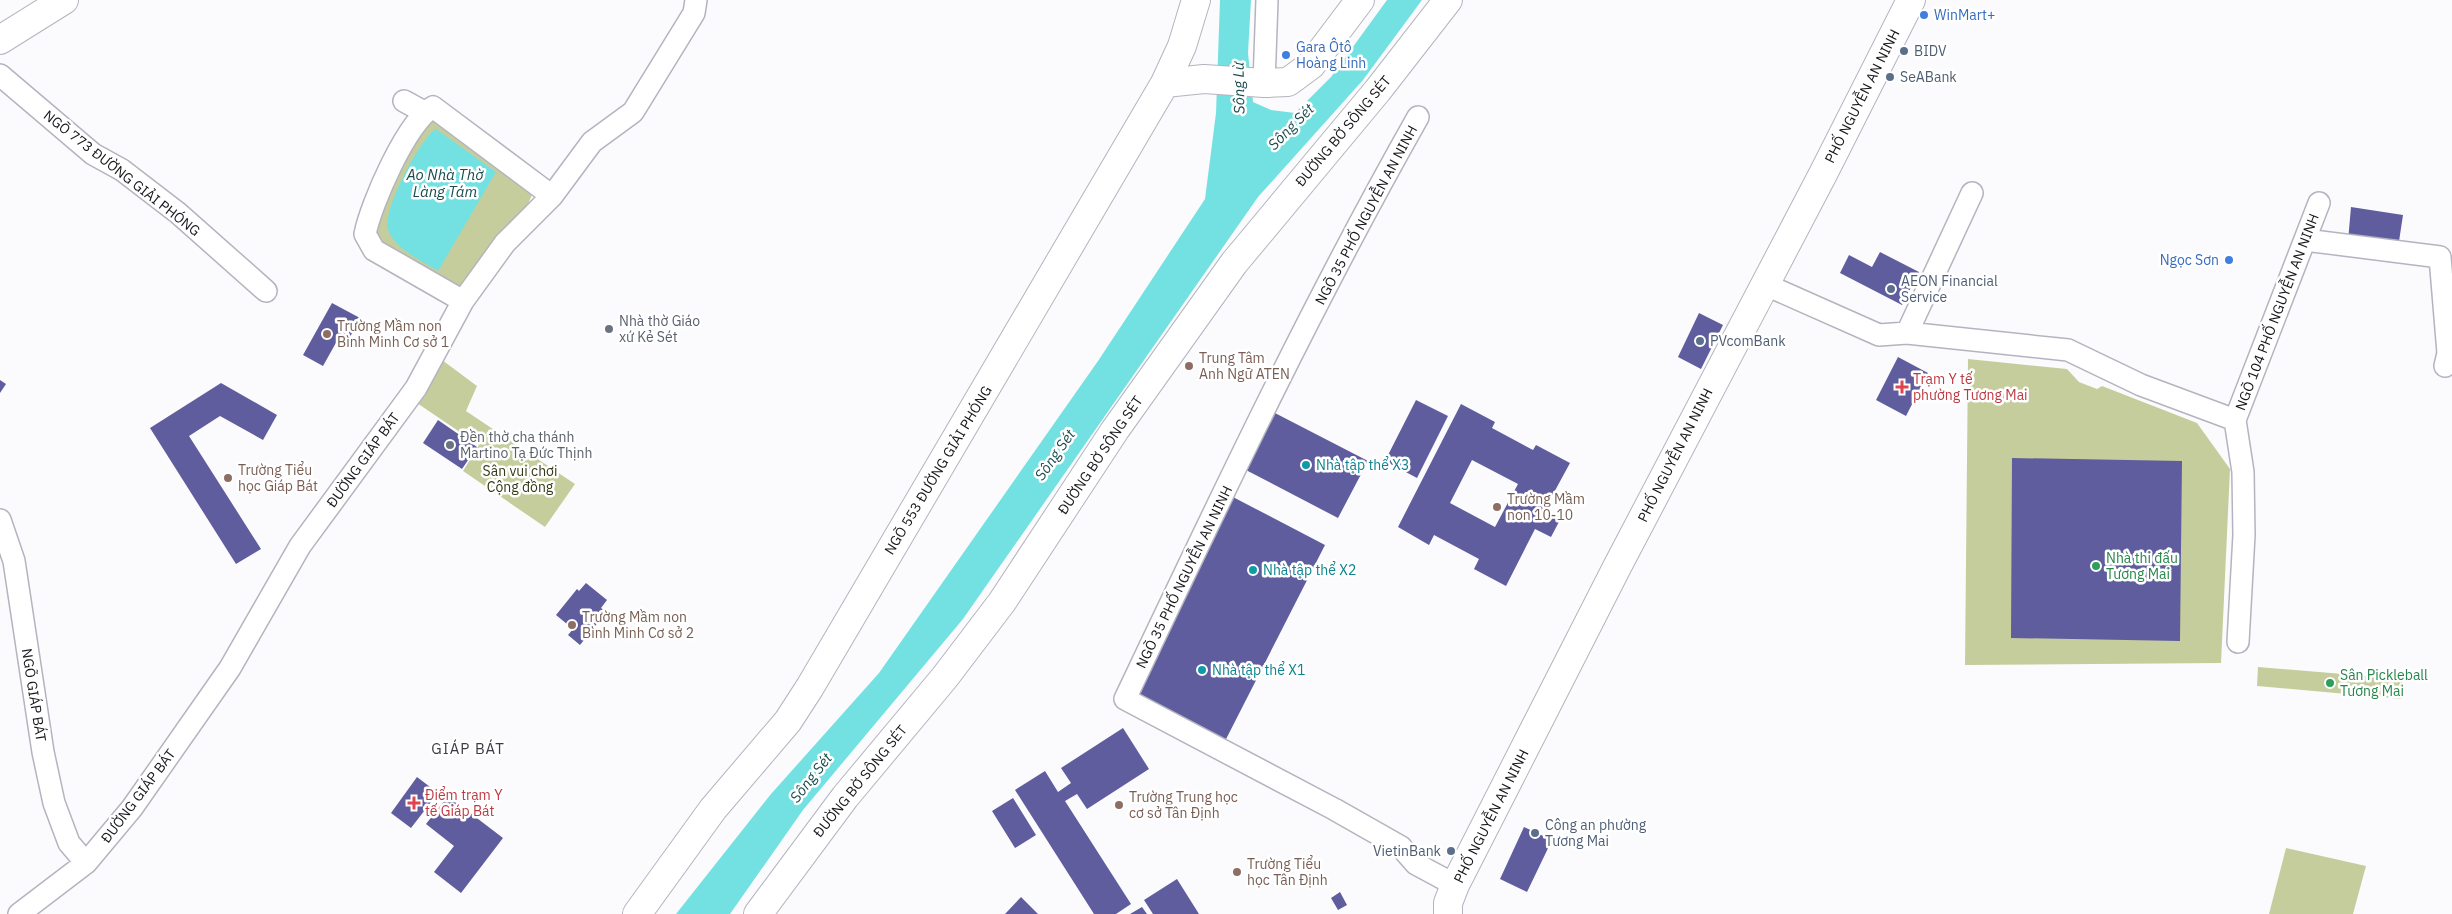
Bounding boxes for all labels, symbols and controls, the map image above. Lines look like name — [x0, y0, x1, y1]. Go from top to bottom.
place label: WinMart+ — [1934, 6, 1995, 24]
marker: WinMart+ — [1918, 9, 1930, 21]
street label: PHỐ NGUYỄN AN NINH — [1818, 25, 1904, 166]
place label: Gara Ôtô Hoàng Linh — [1296, 37, 1366, 72]
place label: BIDV — [1914, 42, 1947, 60]
marker: BIDV — [1898, 45, 1910, 57]
marker: Gara Ôtô Hoàng Linh — [1280, 49, 1292, 61]
water label: Sông Lừ — [1229, 60, 1248, 114]
place label: SeABank — [1900, 68, 1957, 86]
street label: ĐƯỜNG BỜ SÔNG SÉT — [1291, 71, 1395, 190]
marker: SeABank — [1884, 71, 1896, 83]
water label: Sông Sét — [1264, 99, 1319, 154]
street label: NGÕ 773 ĐƯỜNG GIẢI PHÓNG — [40, 105, 205, 240]
street label: NGÕ 35 PHỐ NGUYỄN AN NINH — [1308, 121, 1421, 308]
water label: Ao Nhà Thờ Làng Tám — [406, 165, 484, 201]
street label: NGÕ 104 PHỐ NGUYỄN AN NINH — [2228, 210, 2323, 413]
place label: Ngọc Sơn — [2160, 251, 2219, 269]
marker: Ngọc Sơn — [2223, 254, 2235, 266]
place label: AEON Financial Service — [1901, 272, 1998, 306]
marker: AEON Financial Service — [1885, 283, 1897, 295]
place label: Nhà thờ Giáo xứ Kẻ Sét — [619, 312, 700, 346]
place label: Trường Mầm non Bình Minh Cơ sở 1 — [337, 317, 449, 351]
marker: Nhà thờ Giáo xứ Kẻ Sét — [603, 323, 615, 335]
marker: Trường Mầm non Bình Minh Cơ sở 1 — [321, 328, 333, 340]
place label: PVcomBank — [1710, 332, 1786, 350]
marker: PVcomBank — [1694, 335, 1706, 347]
place label: Trung Tâm Anh Ngữ ATEN — [1199, 349, 1290, 383]
marker: Trung Tâm Anh Ngữ ATEN — [1183, 360, 1195, 372]
place label: Trạm Y tế phường Tương Mai — [1913, 370, 2028, 404]
marker: Trạm Y tế phường Tương Mai — [1895, 380, 1909, 394]
street label: NGÕ 553 ĐƯỜNG GIẢI PHÓNG — [879, 382, 996, 558]
street label: PHỐ NGUYỄN AN NINH — [1631, 384, 1717, 525]
street label: ĐƯỜNG BỜ SÔNG SÉT — [1053, 392, 1146, 518]
street label: ĐƯỜNG GIÁP BÁT — [322, 408, 403, 511]
water label: Sông Sét — [1030, 425, 1080, 484]
place label: Đền thờ cha thánh Martino Tạ Đức Thịnh — [460, 428, 592, 462]
marker: Đền thờ cha thánh Martino Tạ Đức Thịnh — [444, 439, 456, 451]
place label: Nhà tập thể X3 — [1316, 456, 1409, 474]
marker: Nhà tập thể X3 — [1300, 459, 1312, 471]
place label: Trường Tiểu học Giáp Bát — [238, 461, 318, 495]
park label: Sân vui chơi Cộng đồng — [483, 462, 557, 496]
marker: Trường Tiểu học Giáp Bát — [222, 472, 234, 484]
street label: NGÕ 35 PHỐ NGUYỄN AN NINH — [1129, 481, 1236, 671]
place label: Trường Mầm non 10-10 — [1507, 490, 1585, 524]
marker: Trường Mầm non 10-10 — [1491, 501, 1503, 513]
place label: Nhà thi đấu Tương Mai — [2106, 549, 2178, 583]
marker: Nhà thi đấu Tương Mai — [2090, 560, 2102, 572]
place label: Nhà tập thể X2 — [1263, 561, 1356, 579]
marker: Nhà tập thể X2 — [1247, 564, 1259, 576]
place label: Trường Mầm non Bình Minh Cơ sở 2 — [582, 608, 694, 642]
marker: Trường Mầm non Bình Minh Cơ sở 2 — [566, 619, 578, 631]
street label: NGÕ GIÁP BÁT — [18, 647, 51, 743]
place label: Nhà tập thể X1 — [1212, 661, 1305, 679]
marker: Nhà tập thể X1 — [1196, 664, 1208, 676]
place label: Sân Pickleball Tương Mai — [2340, 666, 2428, 700]
marker: Sân Pickleball Tương Mai — [2324, 677, 2336, 689]
street label: ĐƯỜNG BỜ SÔNG SÉT — [808, 721, 911, 841]
district label: GIÁP BÁT — [431, 739, 505, 758]
street label: ĐƯỜNG GIÁP BÁT — [96, 745, 179, 847]
street label: PHỐ NGUYỄN AN NINH — [1447, 745, 1533, 886]
water label: Sông Sét — [785, 748, 837, 806]
place label: Điểm trạm Y tế Giáp Bát — [425, 786, 503, 820]
place label: Trường Trung học cơ sở Tân Định — [1129, 788, 1238, 822]
marker: Điểm trạm Y tế Giáp Bát — [407, 796, 421, 810]
marker: Trường Trung học cơ sở Tân Định — [1113, 799, 1125, 811]
place label: Công an phường Tương Mai — [1545, 816, 1647, 850]
marker: Công an phường Tương Mai — [1529, 827, 1541, 839]
place label: VietinBank — [1373, 842, 1442, 860]
marker: VietinBank — [1445, 845, 1457, 857]
place label: Trường Tiểu học Tân Định — [1247, 855, 1328, 889]
marker: Trường Tiểu học Tân Định — [1231, 866, 1243, 878]

